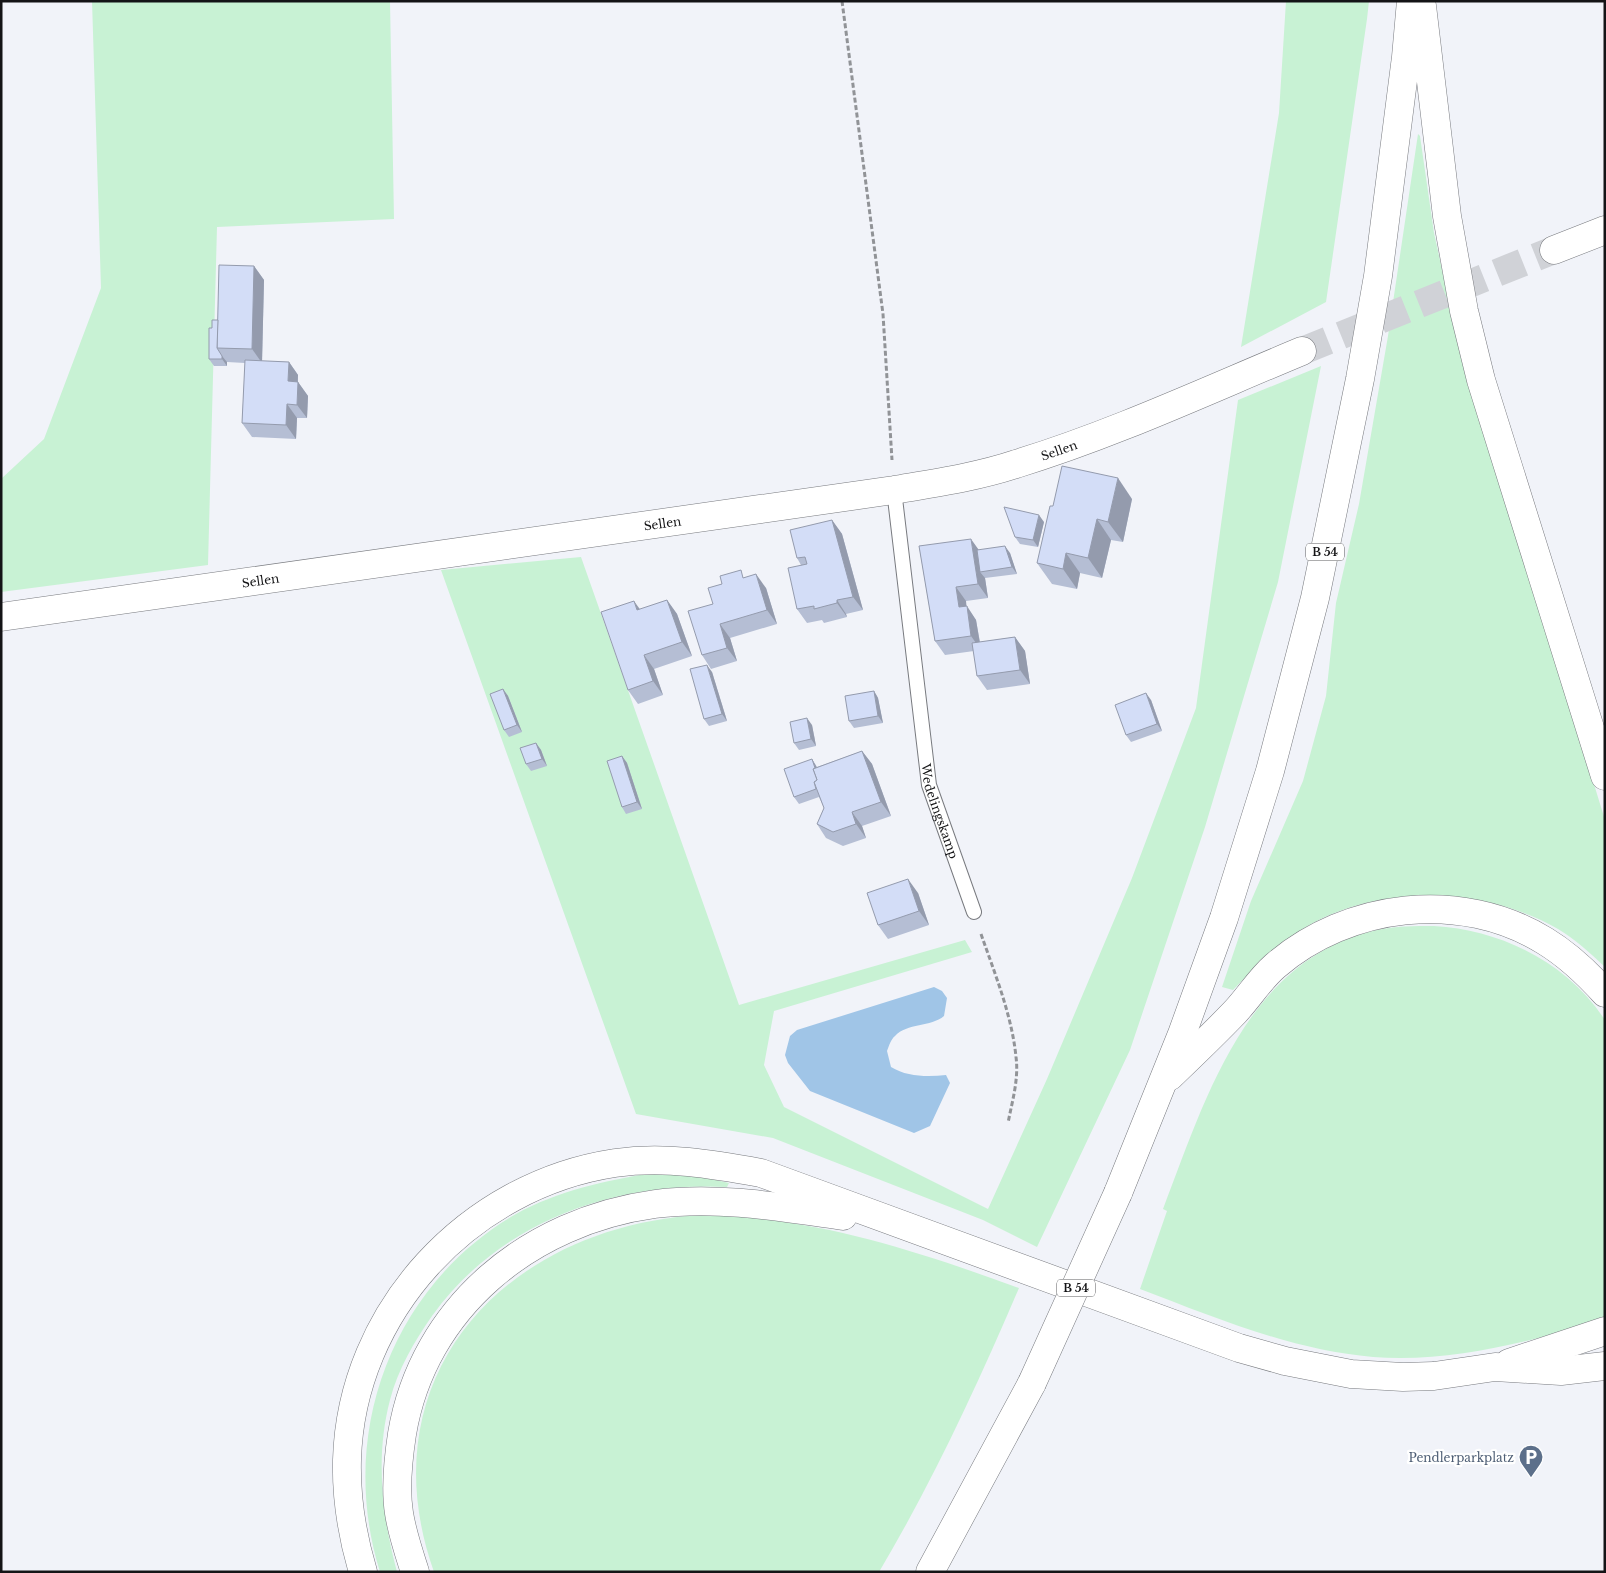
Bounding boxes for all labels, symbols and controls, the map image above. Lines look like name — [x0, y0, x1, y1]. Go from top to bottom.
street label: Sellen — [1039, 437, 1079, 463]
street label: Sellen — [643, 513, 682, 533]
road number: B 54 — [1306, 544, 1344, 560]
street label: Sellen — [241, 570, 280, 590]
street label: Wedelingskamp — [919, 762, 962, 861]
road number: B 54 — [1057, 1280, 1095, 1296]
parking icon: Pendlerparkplatz — [1518, 1444, 1544, 1478]
place label: Pendlerparkplatz — [1409, 1450, 1514, 1465]

